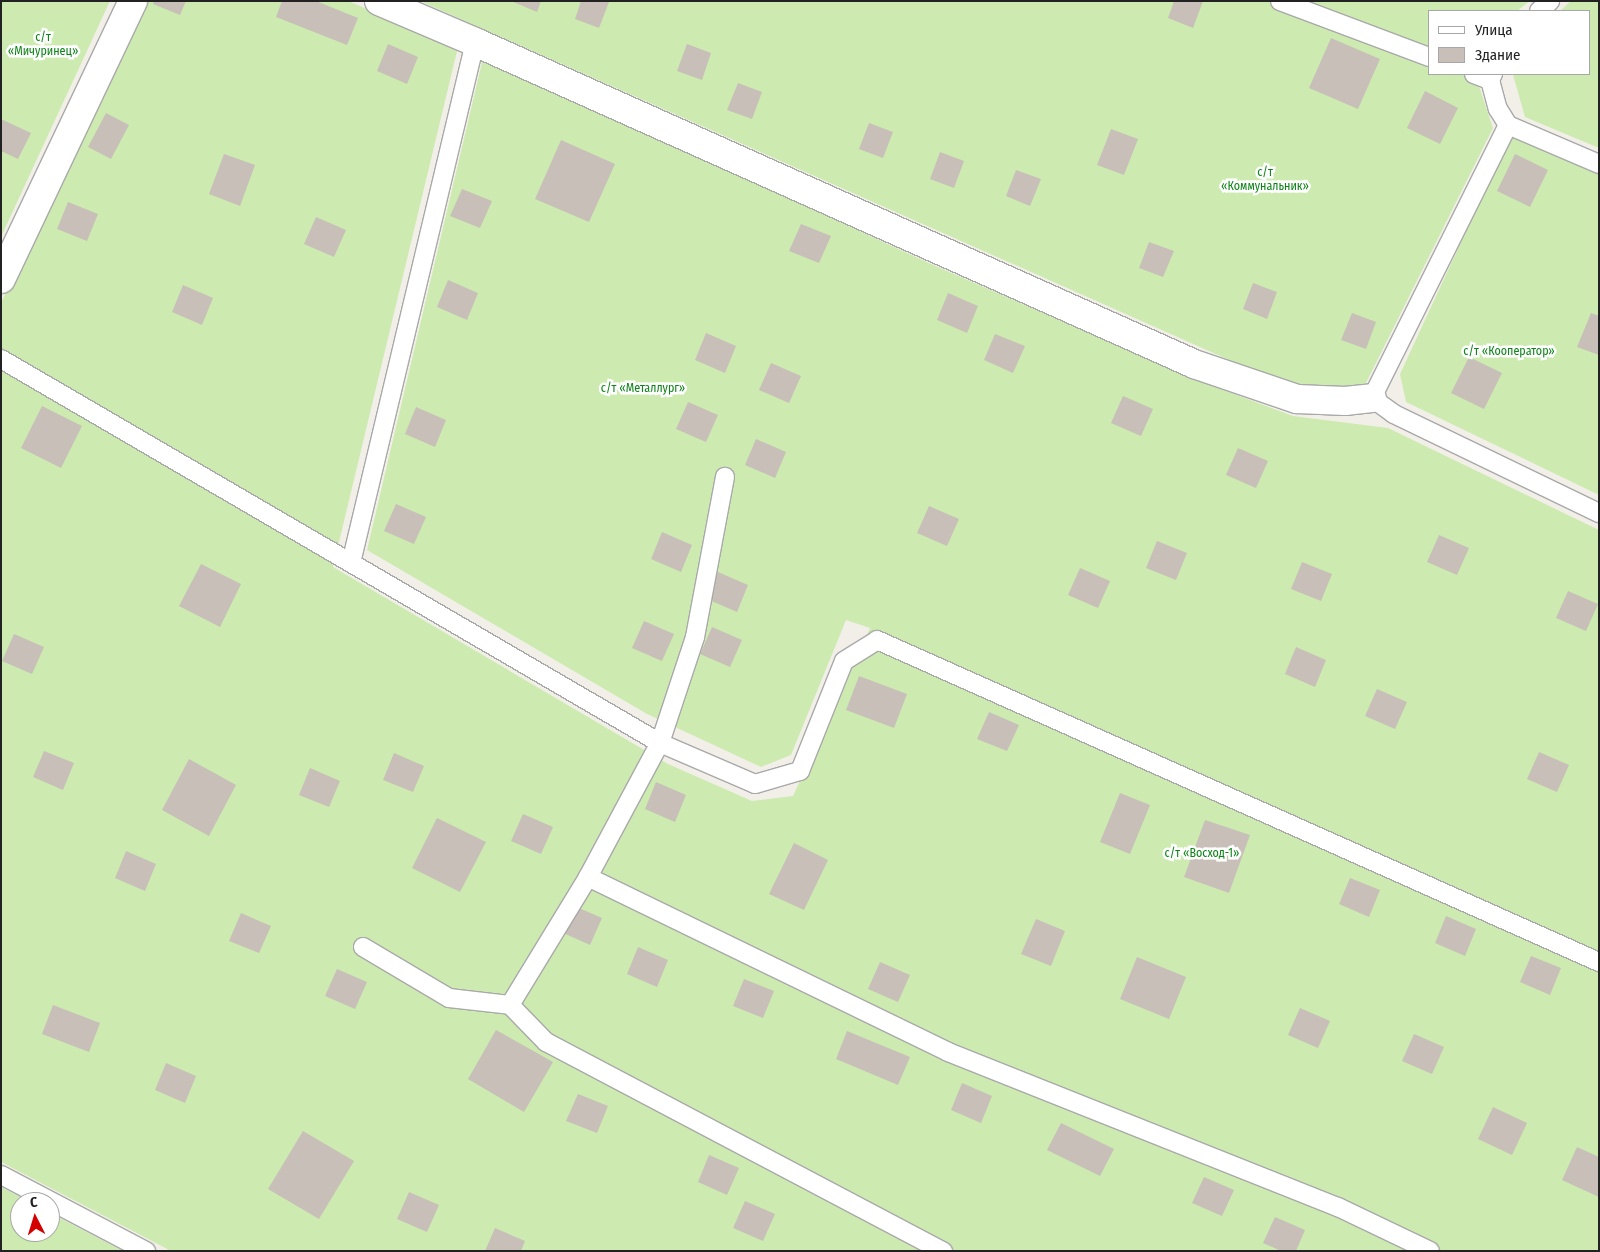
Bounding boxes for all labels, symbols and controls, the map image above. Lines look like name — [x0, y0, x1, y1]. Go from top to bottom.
legend — [1428, 10, 1590, 75]
text: Улица — [1475, 21, 1513, 39]
park label: с/т «Мичуринец» — [8, 31, 78, 59]
text: Здание — [1475, 46, 1521, 64]
park label: с/т «Коммунальник» — [1221, 166, 1309, 194]
park label: с/т «Кооператор» — [1463, 345, 1555, 359]
park label: с/т «Металлург» — [601, 382, 685, 396]
park label: с/т «Восход-1» — [1165, 847, 1239, 861]
north arrow — [10, 1192, 60, 1242]
text: С — [29, 1194, 38, 1211]

